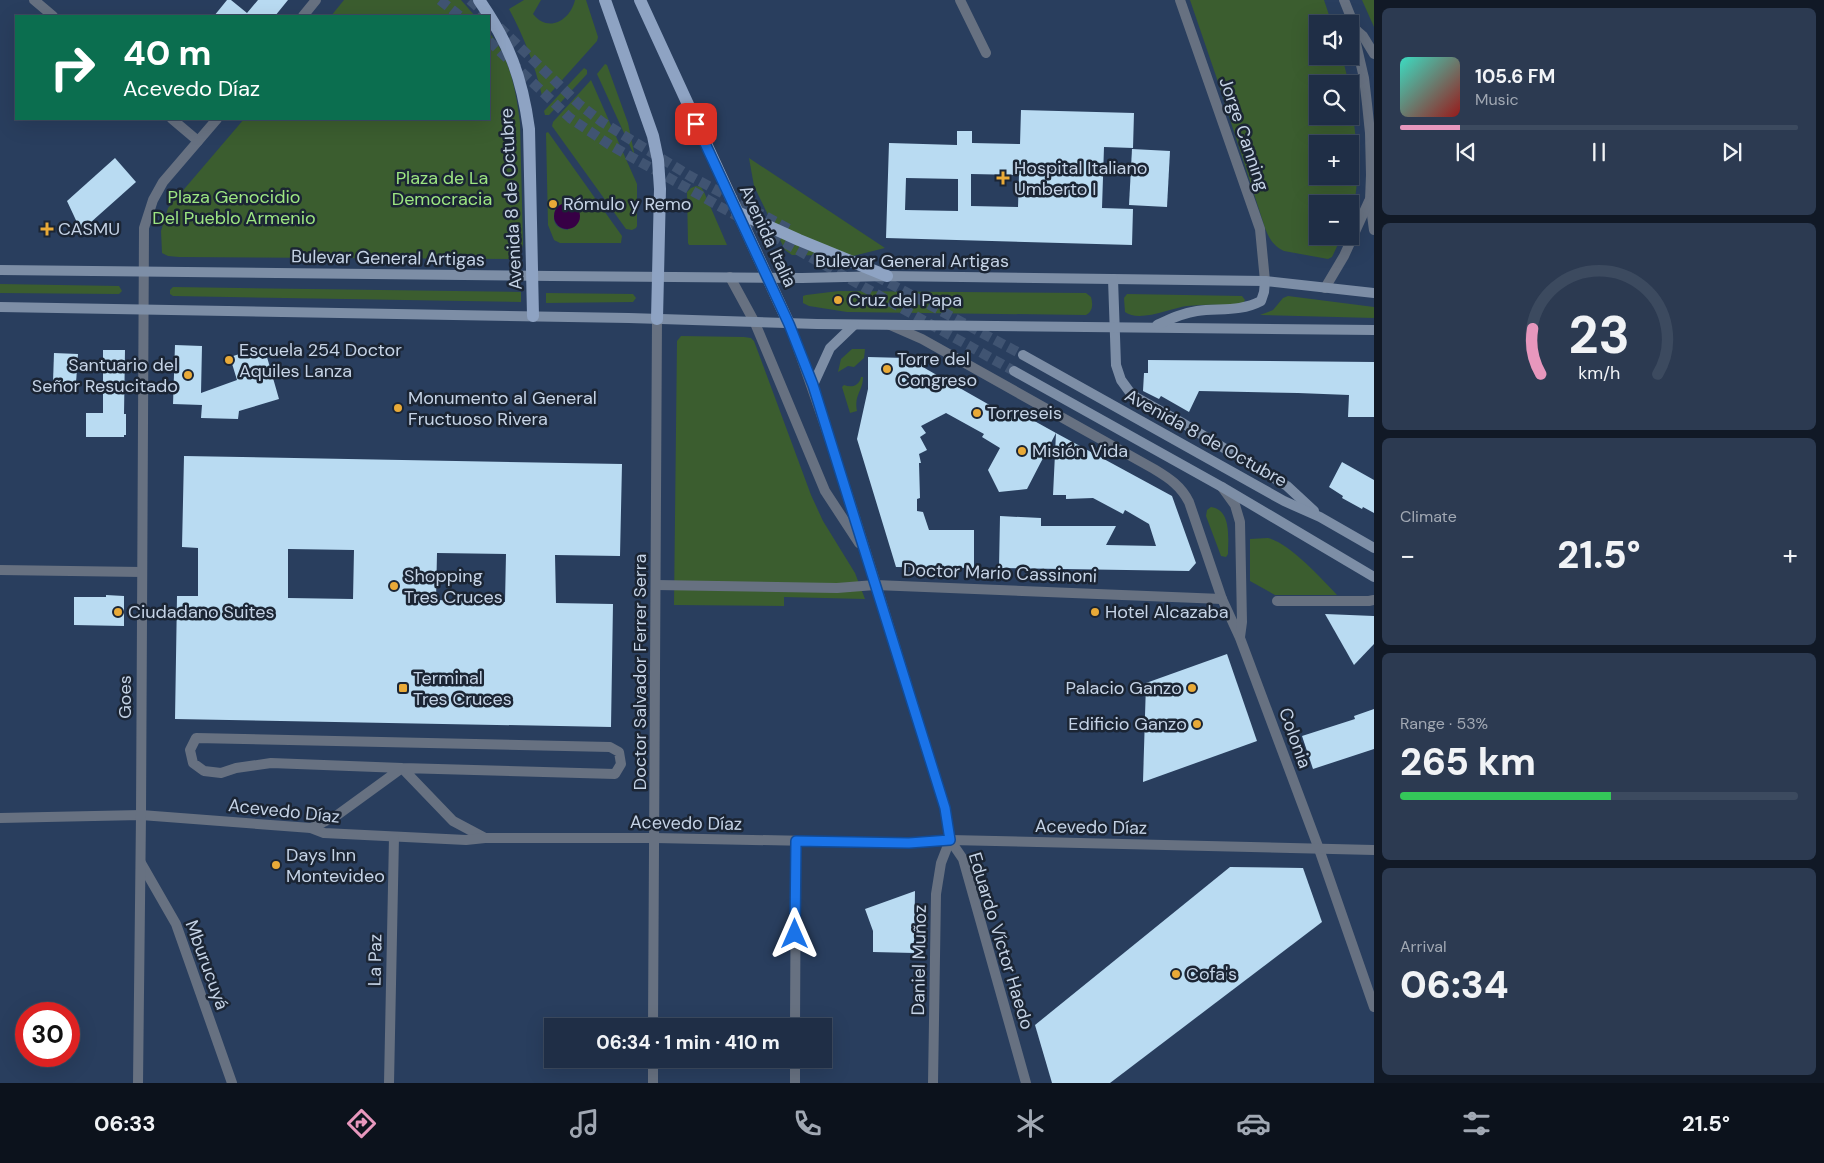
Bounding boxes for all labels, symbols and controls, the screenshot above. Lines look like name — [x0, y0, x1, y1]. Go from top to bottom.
map controls — [1309, 15, 1359, 245]
button: sound — [1309, 15, 1359, 65]
text: 40 m — [123, 30, 212, 76]
icon: right — [40, 35, 105, 100]
text: 105.6 FM — [1475, 64, 1555, 89]
text: Acevedo Díaz — [123, 74, 260, 103]
street label: Jorge Canning — [1213, 74, 1275, 194]
button: search — [1309, 75, 1359, 125]
text: Music — [1475, 89, 1519, 110]
pin — [675, 103, 717, 145]
street label: Avenida 8 de Octubre — [494, 107, 528, 291]
icon: arrive — [682, 110, 710, 138]
button: + — [1309, 135, 1359, 185]
icon: previous — [1452, 138, 1480, 166]
icon: pause — [1585, 138, 1613, 166]
icon: next — [1718, 138, 1746, 166]
place label: Hospital Italiano Umberto I — [1014, 156, 1147, 201]
park label: Plaza de La Democracia — [392, 166, 492, 211]
marker: Hospital Italiano Umberto I — [996, 171, 1010, 185]
street label: Avenida Italia — [734, 181, 802, 291]
park label: Plaza Genocidio Del Pueblo Armenio — [152, 185, 316, 230]
place label: Rómulo y Remo — [563, 192, 692, 216]
button: − — [1309, 195, 1359, 245]
marker: Rómulo y Remo — [547, 198, 559, 210]
place label: CASMU — [58, 217, 120, 241]
marker: CASMU — [40, 222, 54, 236]
street label: Bulevar General Artigas — [291, 244, 485, 272]
street label: Bulevar General Artigas — [815, 249, 1009, 273]
place label: Cruz del Papa — [848, 288, 962, 312]
marker: Cruz del Papa — [832, 294, 844, 306]
text: 23 — [1568, 301, 1630, 369]
place label: Escuela 254 Doctor Aquiles Lanza — [239, 338, 402, 383]
place label: Torre del Congreso — [897, 347, 977, 392]
place label: Santuario del Señor Resucitado — [32, 353, 178, 398]
marker: Escuela 254 Doctor Aquiles Lanza — [223, 354, 235, 366]
text: km/h — [1578, 361, 1620, 385]
marker: Torre del Congreso — [881, 363, 893, 375]
marker: Santuario del Señor Resucitado — [182, 369, 194, 381]
street label: Avenida 8 de Octubre — [1121, 383, 1291, 493]
place label: Monumento al General Fructuoso Rivera — [408, 386, 597, 431]
place label: Torreseis — [987, 401, 1062, 425]
marker: Monumento al General Fructuoso Rivera — [392, 402, 404, 414]
marker: Torreseis — [971, 407, 983, 419]
place label: Misión Vida — [1032, 439, 1128, 463]
marker: Misión Vida — [1016, 445, 1028, 457]
text: Climate — [1400, 506, 1457, 527]
text: 21.5° — [1557, 530, 1641, 580]
text: − — [1400, 537, 1415, 574]
text: + — [1783, 537, 1798, 574]
street label: Doctor Salvador Ferrer Serra — [628, 554, 652, 790]
street label: Doctor Mario Cassinoni — [903, 558, 1097, 588]
place label: Shopping Tres Cruces — [404, 564, 503, 609]
marker: Shopping Tres Cruces — [388, 580, 400, 592]
place label: Ciudadano Suites — [128, 600, 275, 624]
place label: Hotel Alcazaba — [1105, 600, 1229, 624]
marker: Ciudadano Suites — [112, 606, 124, 618]
marker: Hotel Alcazaba — [1089, 606, 1101, 618]
place label: Terminal Tres Cruces — [413, 666, 512, 711]
street label: Goes — [113, 675, 137, 719]
place label: Palacio Ganzo — [1066, 676, 1182, 700]
marker: Terminal Tres Cruces — [397, 682, 409, 694]
marker: Palacio Ganzo — [1186, 682, 1198, 694]
street label: Colonia — [1273, 704, 1317, 772]
place label: Edificio Ganzo — [1068, 712, 1187, 736]
text: Range · 53% — [1400, 713, 1488, 734]
marker: Edificio Ganzo — [1191, 718, 1203, 730]
text: 265 km — [1400, 737, 1536, 787]
street label: Acevedo Díaz — [227, 793, 341, 829]
street label: Acevedo Díaz — [630, 810, 742, 836]
street label: Acevedo Díaz — [1035, 814, 1147, 840]
place label: Days Inn Montevideo — [286, 843, 385, 888]
street label: Eduardo Víctor Haedo — [963, 850, 1039, 1032]
marker: Days Inn Montevideo — [270, 859, 282, 871]
street label: Daniel Muñoz — [906, 905, 932, 1015]
position arrow — [768, 907, 820, 959]
street label: Mburucuyá — [180, 917, 234, 1013]
street label: La Paz — [363, 934, 387, 986]
text: Arrival — [1400, 936, 1447, 957]
text: 06:34 — [1400, 960, 1509, 1010]
place label: Cofa's — [1186, 962, 1237, 986]
marker: Cofa's — [1170, 968, 1182, 980]
speed limit sign: 30 — [15, 1002, 80, 1067]
text: 06:34 · 1 min · 410 m — [596, 1030, 780, 1055]
icon: directions — [344, 1106, 379, 1141]
icon: music — [567, 1106, 602, 1141]
icon: phone — [790, 1106, 825, 1141]
icon: climate — [1013, 1106, 1048, 1141]
icon: car — [1236, 1106, 1271, 1141]
icon: filters — [1459, 1106, 1494, 1141]
text: 06:33 — [94, 1109, 156, 1138]
text: 21.5° — [1682, 1109, 1730, 1138]

